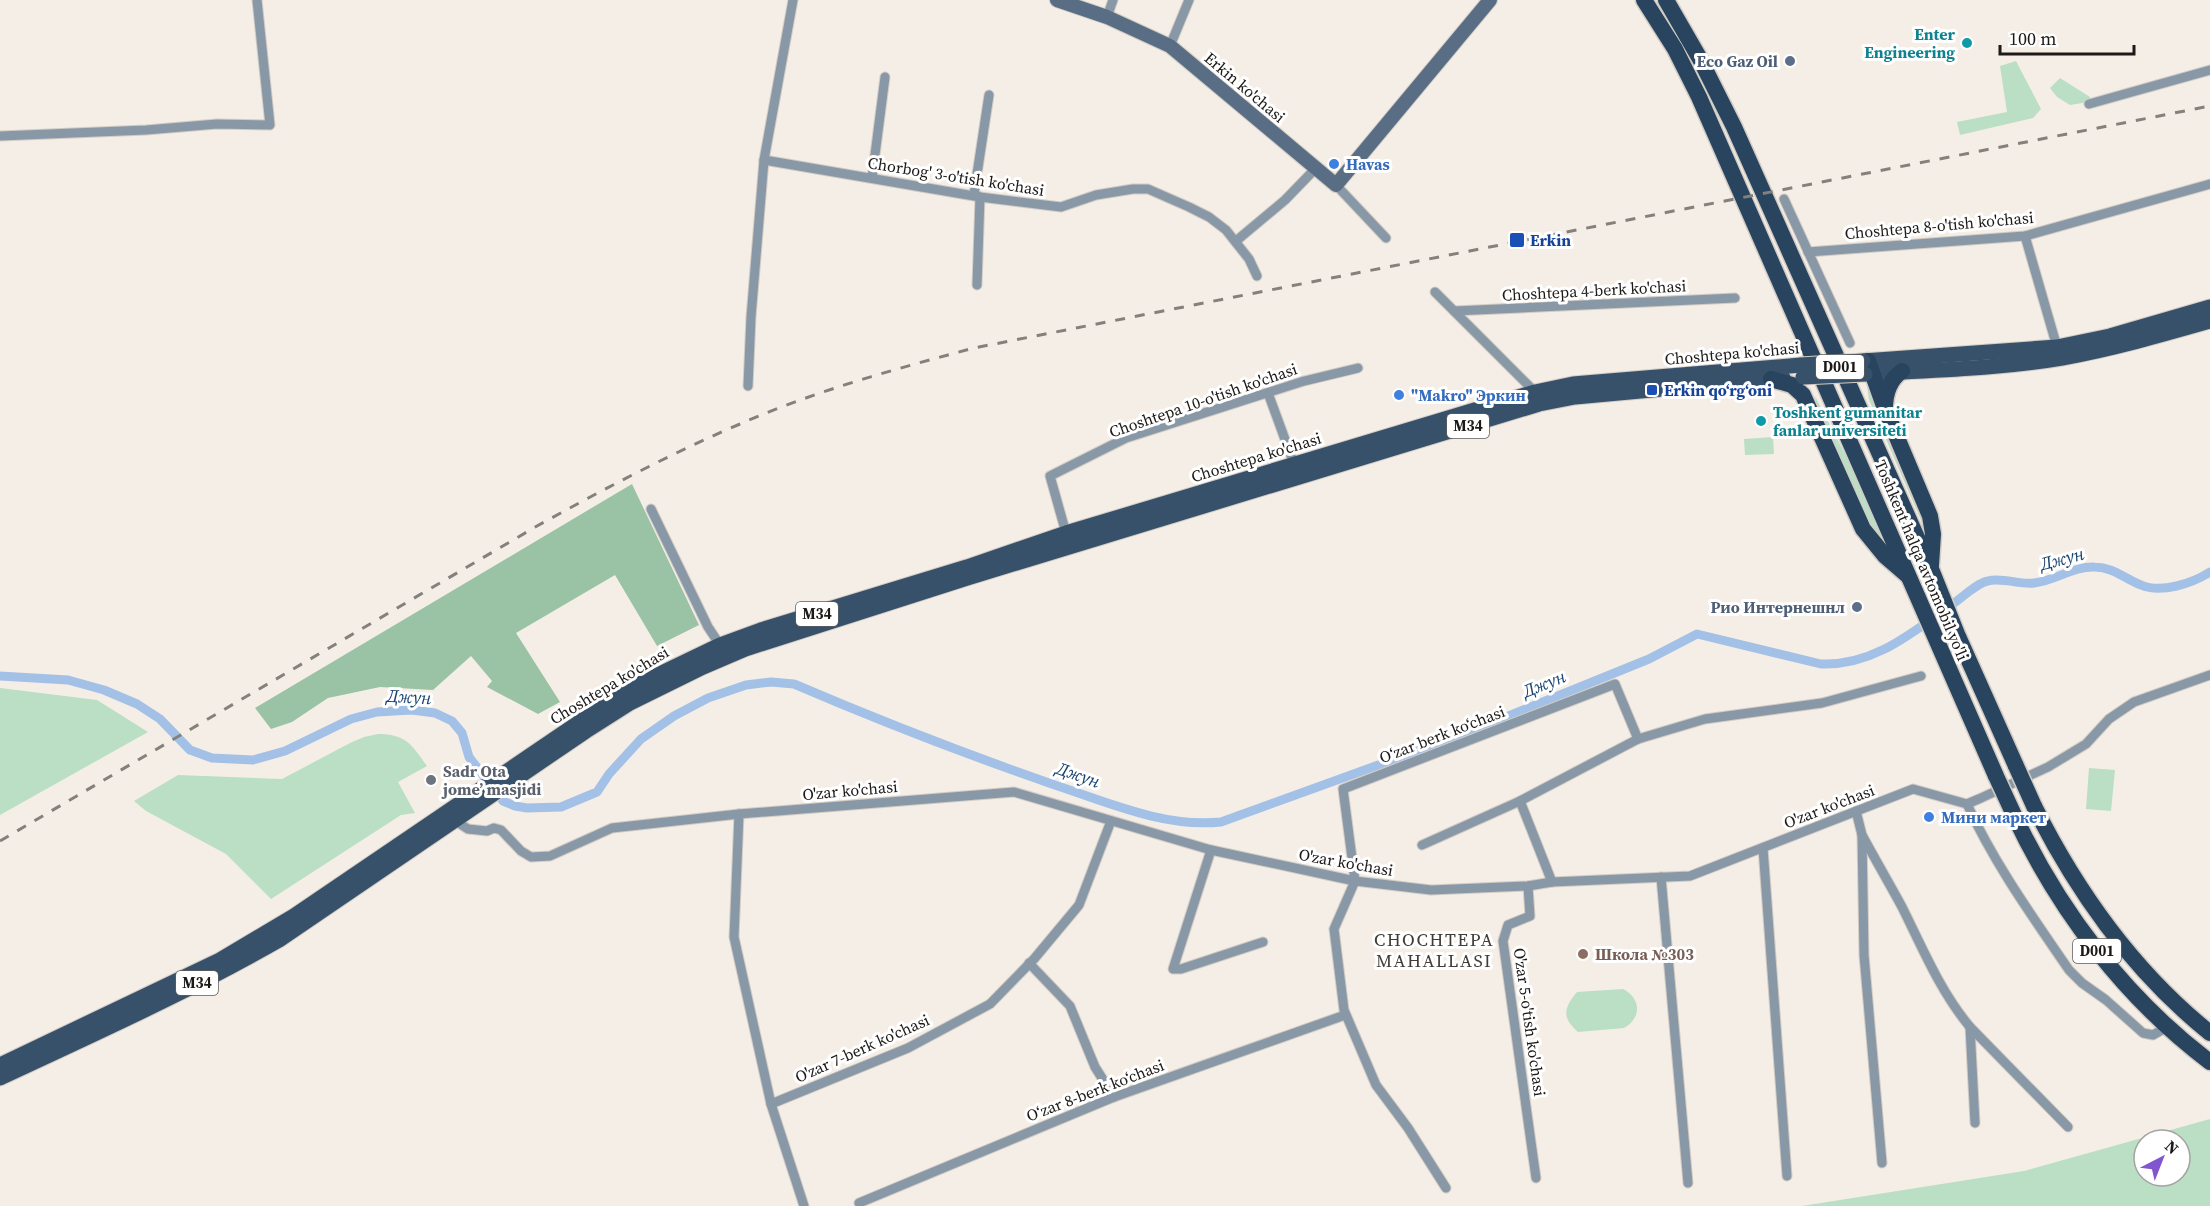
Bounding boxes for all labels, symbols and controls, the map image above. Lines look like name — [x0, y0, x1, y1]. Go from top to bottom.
scale bar — [2000, 18, 2134, 56]
place label: Enter Engineering — [1864, 23, 1956, 63]
text: 100 m — [2009, 26, 2056, 51]
marker: Enter Engineering — [1960, 36, 1974, 50]
street label: Erkin ko'chasi — [1200, 47, 1290, 127]
place label: Eco Gaz Oil — [1697, 50, 1778, 72]
marker: Eco Gaz Oil — [1783, 54, 1797, 68]
street label: Chorbog' 3-o'tish ko'chasi — [866, 151, 1046, 201]
place label: Havas — [1346, 153, 1390, 175]
marker: Havas — [1327, 157, 1341, 171]
street label: Choshtepa 8-o'tish ko'chasi — [1844, 206, 2035, 244]
place label: Erkin — [1530, 229, 1571, 251]
marker: Erkin — [1508, 231, 1526, 249]
street label: Choshtepa 4-berk ko'chasi — [1501, 274, 1687, 306]
street label: Choshtepa ko'chasi — [1664, 336, 1801, 370]
road number: D001 — [1816, 355, 1864, 379]
street label: Choshtepa 10-o'tish ko'chasi — [1106, 357, 1300, 443]
place label: Erkin qoʻrgʻoni — [1664, 379, 1772, 401]
marker: Erkin qoʻrgʻoni — [1645, 383, 1659, 397]
place label: "Makro" Эркин — [1411, 384, 1526, 406]
marker: "Makro" Эркин — [1392, 388, 1406, 402]
place label: Toshkent gumanitar fanlar universiteti — [1773, 401, 1923, 441]
road number: M34 — [1447, 414, 1489, 438]
marker: Toshkent gumanitar fanlar universiteti — [1754, 414, 1768, 428]
street label: Choshtepa ko'chasi — [1188, 427, 1324, 487]
street label: Toshkent halqa avtomobil yo'li — [1870, 456, 1974, 664]
water label: Джун — [2035, 540, 2087, 577]
place label: Рио Интернешнл — [1711, 596, 1845, 618]
marker: Рио Интернешнл — [1850, 600, 1864, 614]
road number: M34 — [796, 602, 838, 626]
street label: Choshtepa ko'chasi — [545, 641, 673, 729]
water label: Джун — [1516, 663, 1570, 704]
water label: Джун — [384, 683, 433, 710]
street label: Oʻzar berk koʻchasi — [1376, 700, 1508, 768]
water label: Джун — [1051, 755, 1104, 794]
place label: Sadr Ota jome’ masjidi — [441, 760, 541, 800]
marker: Sadr Ota jome’ masjidi — [424, 773, 438, 787]
street label: O'zar ko'chasi — [802, 775, 899, 805]
street label: O'zar ko'chasi — [1781, 779, 1878, 833]
place label: Мини маркет — [1941, 806, 2046, 828]
marker: Мини маркет — [1922, 810, 1936, 824]
street label: O'zar ko'chasi — [1297, 843, 1395, 881]
district label: CHOCHTEPA MAHALLASI — [1374, 927, 1494, 973]
road number: D001 — [2073, 939, 2121, 963]
place label: Школа №303 — [1595, 943, 1694, 965]
street label: O'zar 5-o'tish ko'chasi — [1509, 946, 1551, 1098]
marker: Школа №303 — [1576, 947, 1590, 961]
road number: M34 — [176, 971, 218, 995]
street label: O'zar 7-berk ko'chasi — [791, 1008, 933, 1088]
street label: Oʻzar 8-berk koʻchasi — [1023, 1053, 1167, 1126]
north arrow — [2132, 1128, 2192, 1188]
text: N — [2160, 1135, 2184, 1159]

